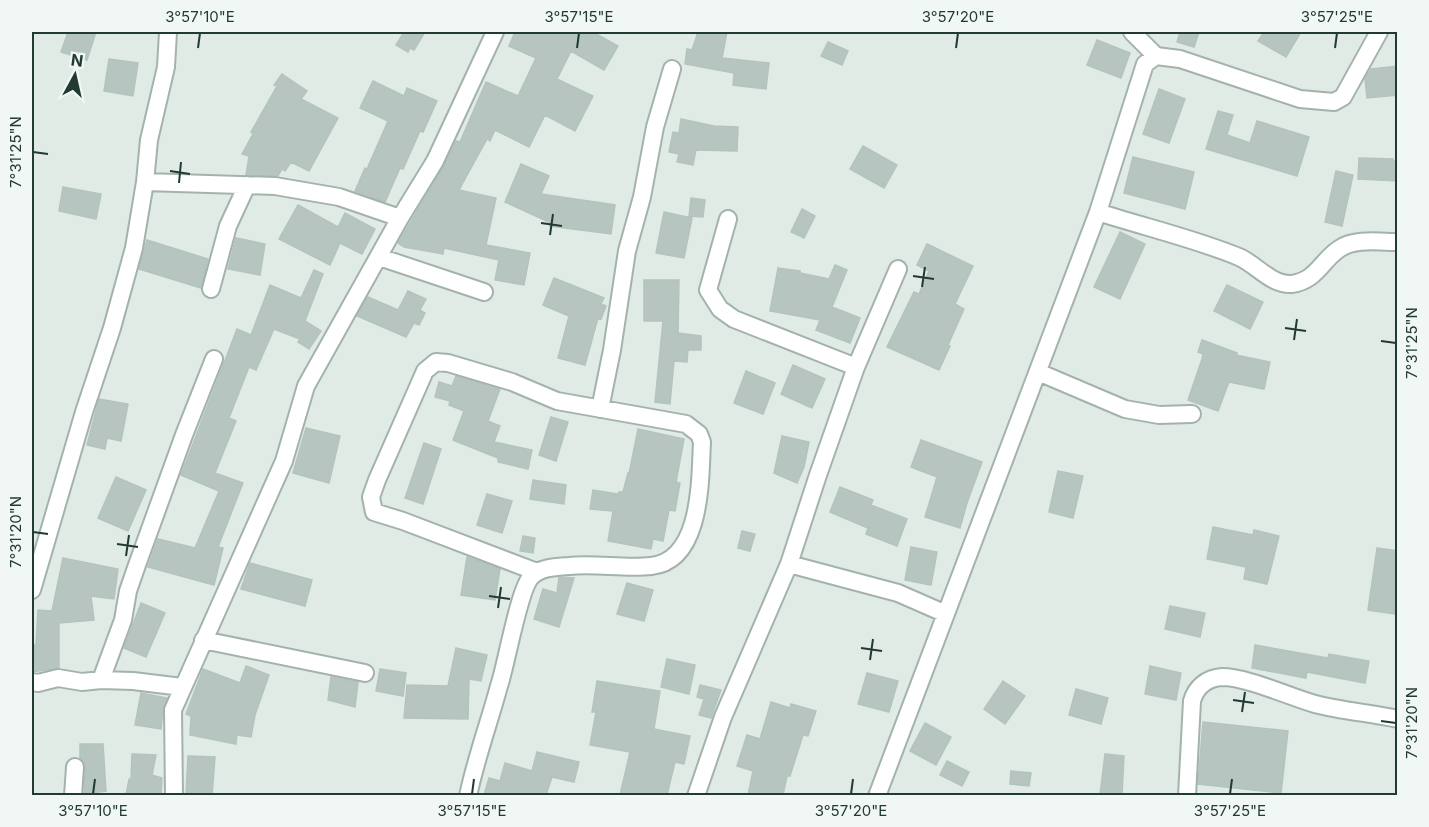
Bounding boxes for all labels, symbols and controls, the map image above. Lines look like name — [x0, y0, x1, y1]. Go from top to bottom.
text: 3°57'10"E — [165, 7, 235, 26]
text: 3°57'15"E — [544, 7, 614, 26]
text: 3°57'20"E — [922, 7, 994, 26]
text: 3°57'25"E — [1301, 7, 1373, 26]
north arrow — [45, 45, 105, 105]
text: N — [70, 49, 85, 71]
text: 7°31'25"N — [6, 116, 25, 188]
text: 7°31'25"N — [1402, 307, 1421, 379]
text: 7°31'20"N — [6, 496, 25, 568]
text: 7°31'20"N — [1402, 687, 1421, 759]
text: 3°57'10"E — [58, 801, 128, 820]
text: 3°57'15"E — [437, 801, 507, 820]
text: 3°57'20"E — [815, 801, 887, 820]
text: 3°57'25"E — [1194, 801, 1266, 820]

